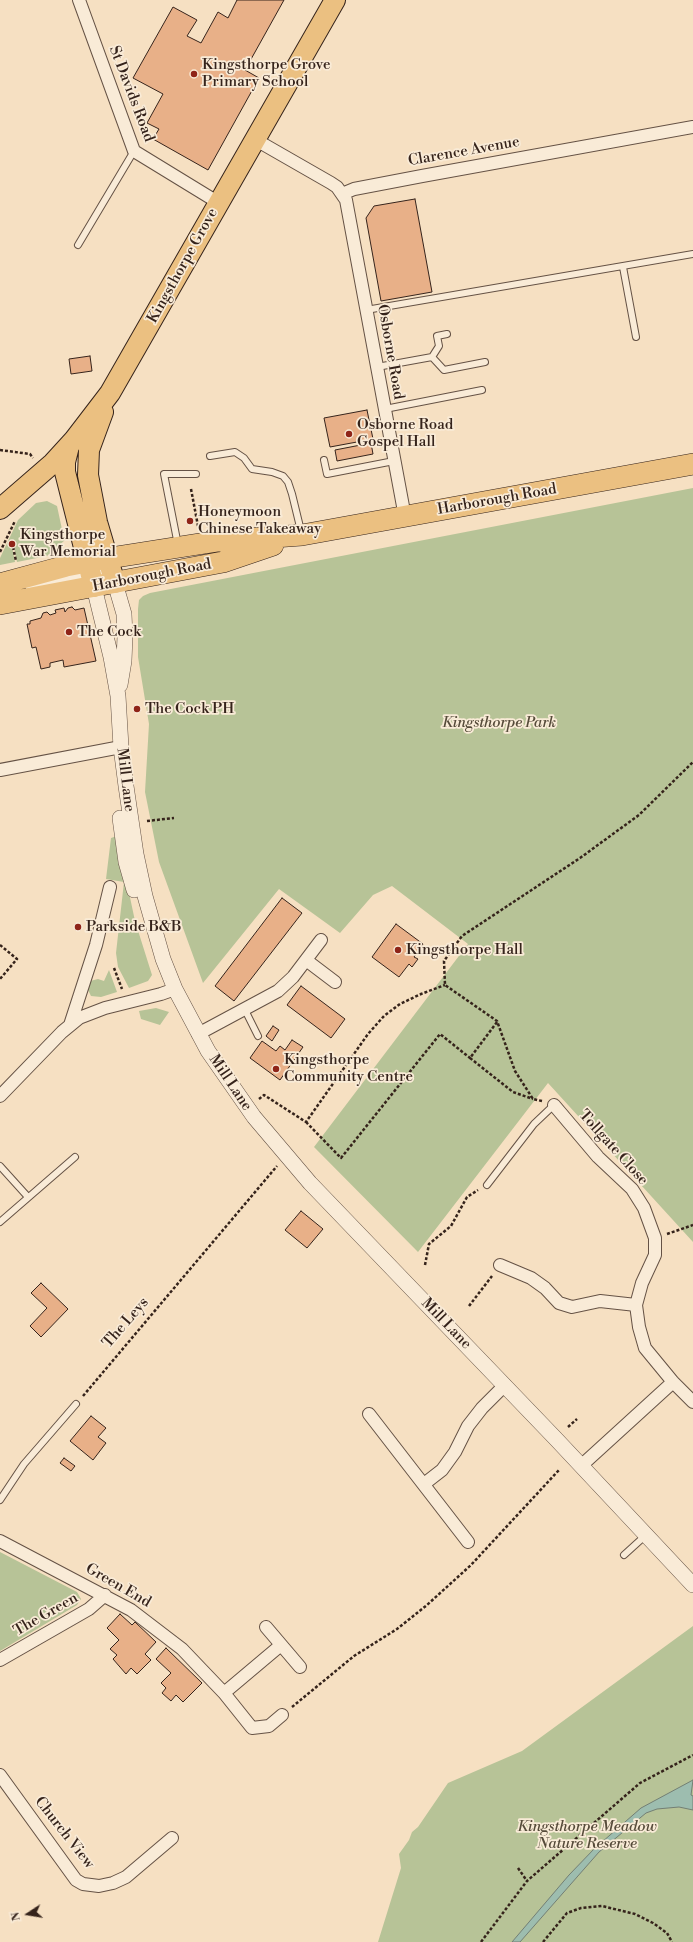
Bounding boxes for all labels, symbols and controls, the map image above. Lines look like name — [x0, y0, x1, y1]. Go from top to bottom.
street label: St Davids Road — [104, 43, 158, 145]
place label: Kingsthorpe Grove Primary School — [202, 56, 331, 91]
marker: Kingsthorpe Grove Primary School — [189, 69, 199, 79]
street label: Clarence Avenue — [407, 133, 521, 171]
street label: Kingsthorpe Grove — [144, 205, 222, 327]
street label: Osborne Road — [373, 303, 407, 401]
place label: Osborne Road Gospel Hall — [357, 416, 453, 451]
marker: Osborne Road Gospel Hall — [344, 429, 354, 439]
street label: Harborough Road — [436, 481, 558, 519]
place label: Honeymoon Chinese Takeaway — [198, 503, 321, 538]
marker: Honeymoon Chinese Takeaway — [185, 516, 195, 526]
place label: Kingsthorpe War Memorial — [20, 526, 116, 561]
marker: Kingsthorpe War Memorial — [7, 539, 17, 549]
street label: Harborough Road — [91, 556, 213, 596]
place label: The Cock — [77, 623, 141, 641]
marker: The Cock — [64, 627, 74, 637]
place label: The Cock PH — [145, 700, 234, 718]
marker: The Cock PH — [132, 704, 142, 714]
park label: Kingsthorpe Park — [442, 714, 556, 732]
street label: Mill Lane — [112, 747, 138, 813]
place label: Parkside B&B — [86, 918, 182, 936]
marker: Parkside B&B — [73, 922, 83, 932]
place label: Kingsthorpe Hall — [406, 941, 523, 959]
marker: Kingsthorpe Hall — [393, 945, 403, 955]
street label: Mill Lane — [205, 1051, 255, 1115]
place label: Kingsthorpe Community Centre — [284, 1051, 413, 1086]
marker: Kingsthorpe Community Centre — [271, 1064, 281, 1074]
street label: Tollgate Close — [575, 1107, 651, 1189]
street label: The Leys — [99, 1294, 153, 1352]
street label: Mill Lane — [417, 1295, 475, 1353]
street label: Green End — [82, 1560, 154, 1612]
street label: The Green — [11, 1589, 81, 1641]
street label: Church View — [30, 1793, 98, 1873]
park label: Kingsthorpe Meadow Nature Reserve — [517, 1818, 657, 1853]
north arrow — [8, 1894, 48, 1934]
text: N — [9, 1911, 24, 1922]

